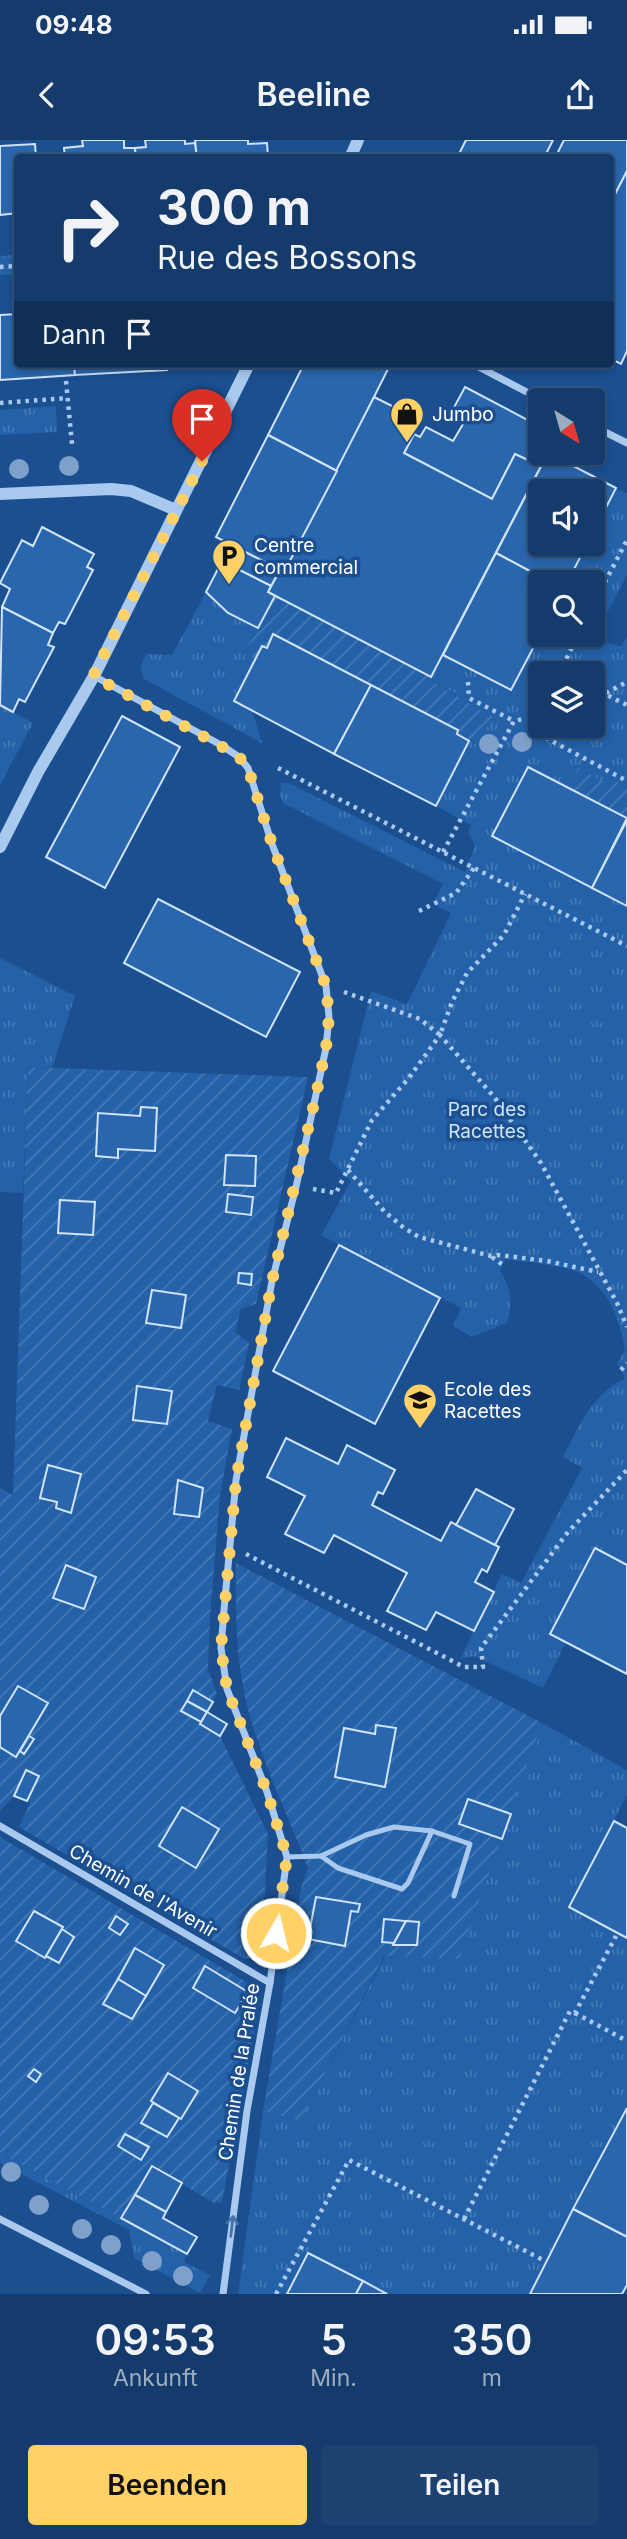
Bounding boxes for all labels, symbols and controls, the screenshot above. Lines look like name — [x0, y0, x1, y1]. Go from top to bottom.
text: 09:48 — [35, 9, 113, 40]
text: Beeline — [256, 75, 371, 114]
icon: back — [28, 76, 66, 114]
icon: share — [561, 76, 599, 114]
text: 300 m — [157, 178, 311, 237]
icon: right — [42, 182, 133, 273]
text: Rue des Bossons — [157, 238, 417, 277]
icon: arrive — [120, 315, 158, 353]
text: Dann — [42, 319, 106, 350]
north arrow — [528, 388, 606, 466]
map controls — [528, 388, 605, 738]
pin — [172, 389, 232, 461]
shop icon: Jumbo — [388, 395, 426, 444]
icon: arrive — [183, 400, 221, 438]
place label: Jumbo — [432, 403, 494, 426]
button: sound — [528, 479, 605, 556]
place label: Centre commercial — [254, 534, 358, 579]
parking icon: Centre commercial — [210, 537, 248, 586]
button: search — [528, 570, 605, 647]
button: layers — [528, 661, 605, 738]
park label: Parc des Racettes — [448, 1098, 526, 1143]
place label: Ecole des Racettes — [444, 1378, 531, 1423]
school or university icon: Ecole des Racettes — [401, 1381, 439, 1430]
street label: Chemin de l'Avenir — [65, 1839, 221, 1943]
position arrow — [239, 1896, 313, 1970]
street label: Chemin de la Pralée — [214, 1982, 264, 2162]
one-way arrow — [226, 2215, 239, 2238]
text: 09:53 — [95, 2314, 216, 2365]
text: 5 — [320, 2314, 347, 2365]
text: 350 — [452, 2314, 532, 2365]
text: Ankunft — [113, 2364, 197, 2392]
text: Min. — [310, 2364, 357, 2392]
text: m — [482, 2364, 502, 2392]
button: Beenden — [28, 2445, 307, 2525]
button: Teilen — [321, 2445, 599, 2525]

